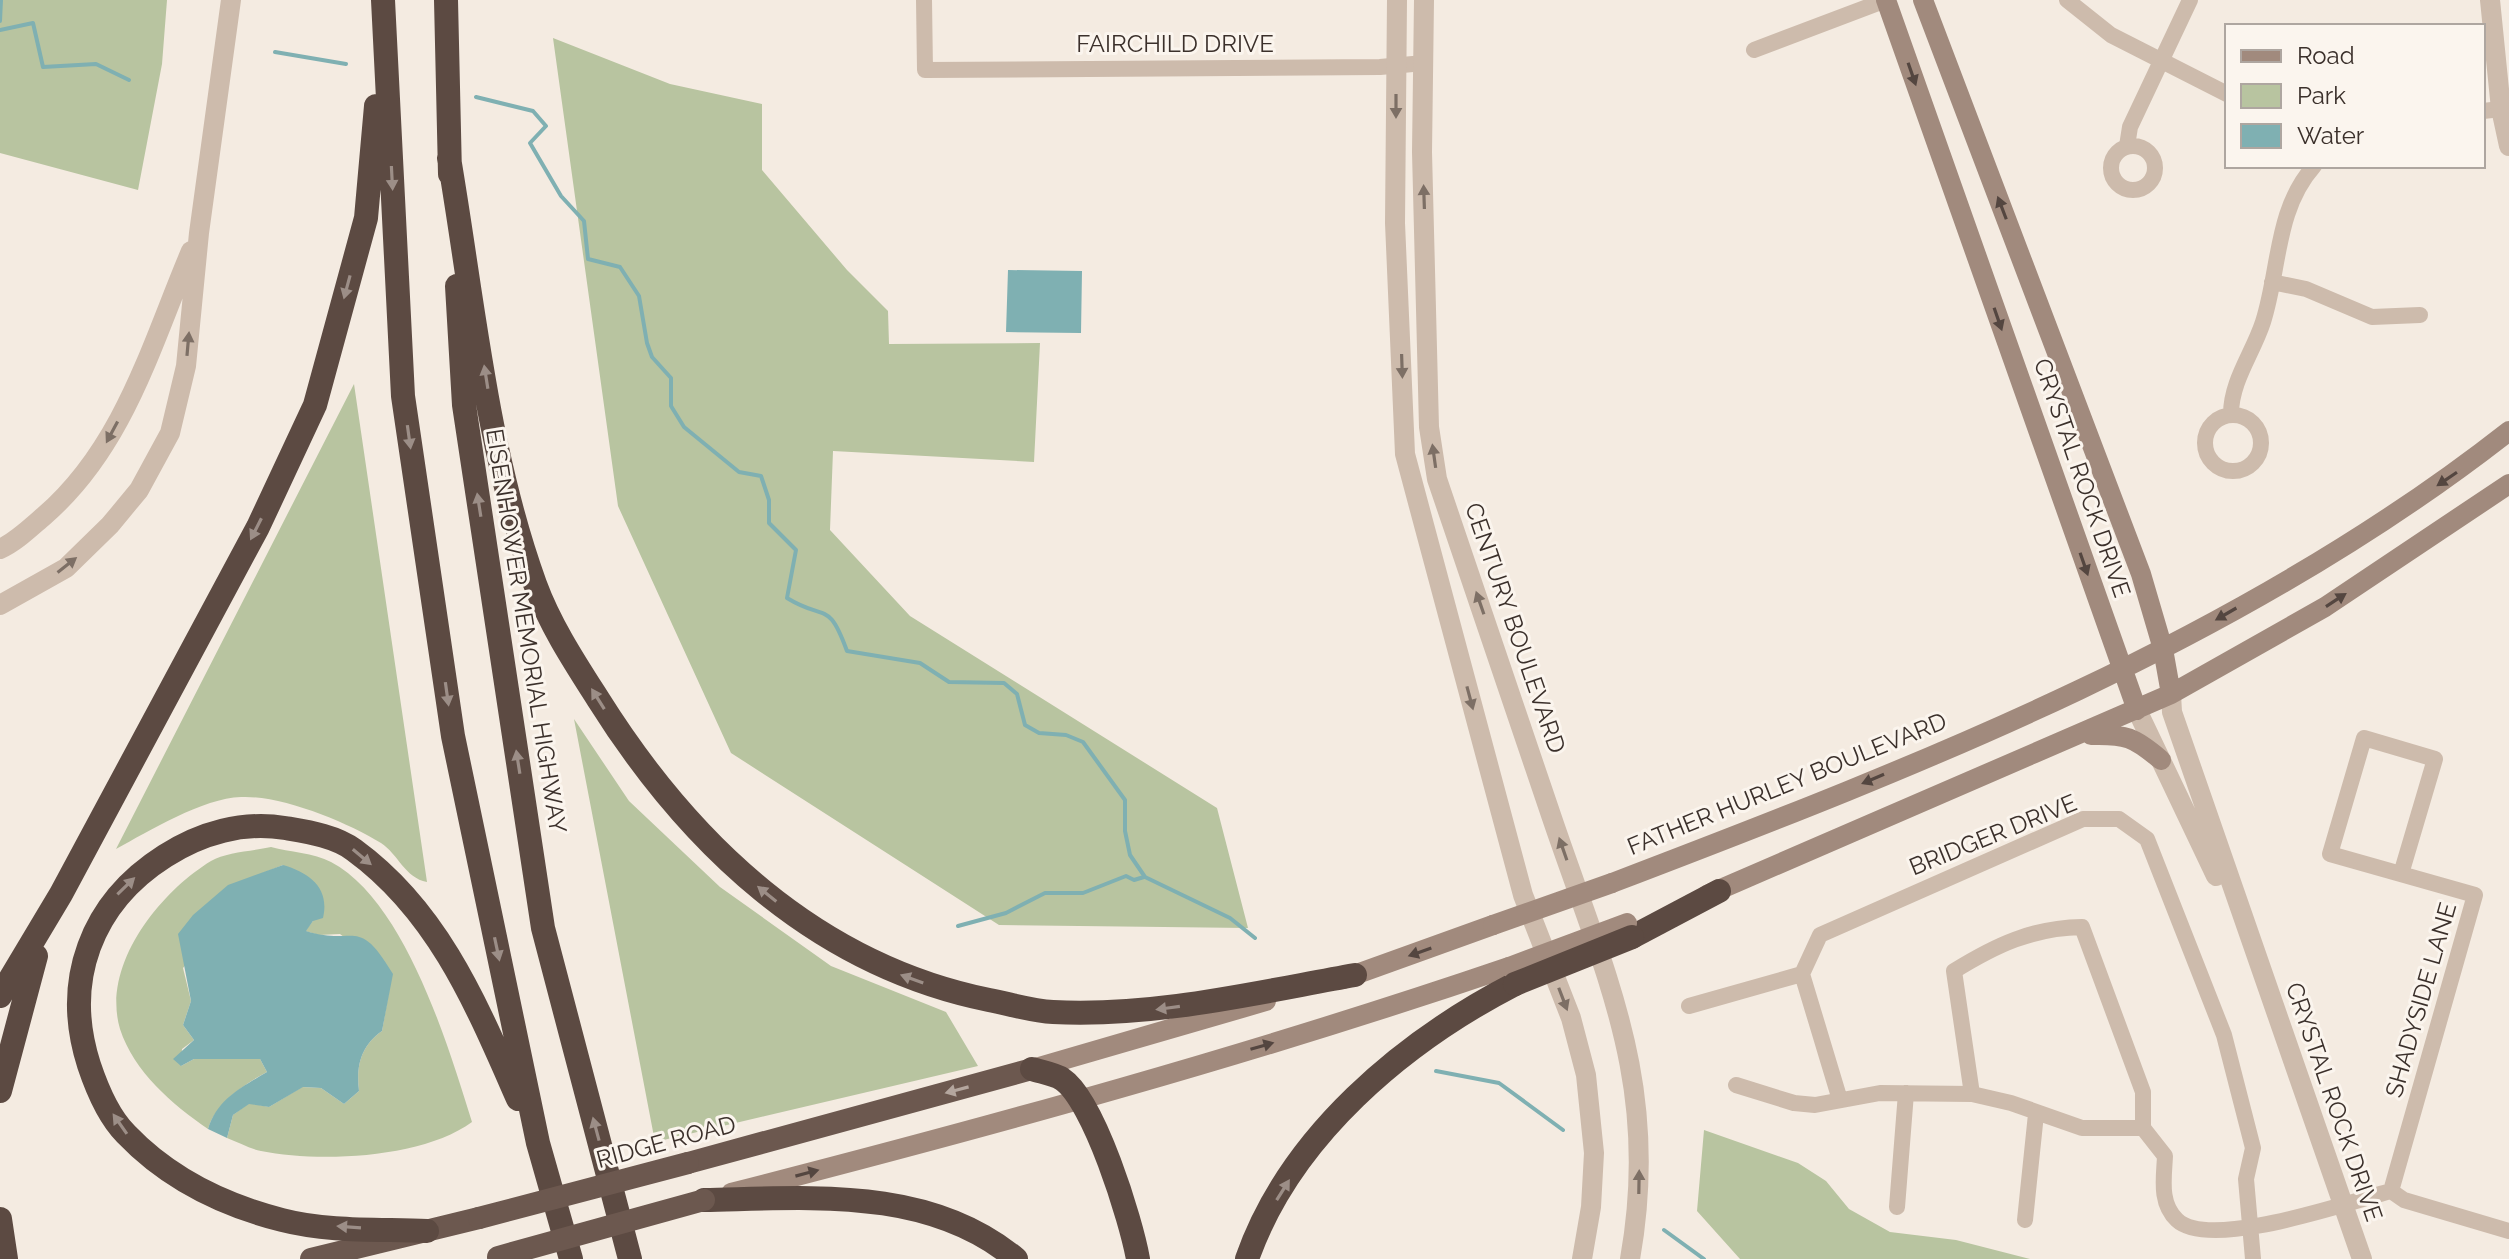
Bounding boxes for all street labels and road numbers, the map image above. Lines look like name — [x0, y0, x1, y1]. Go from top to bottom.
street label: FAIRCHILD DRIVE — [1076, 29, 1274, 58]
street label: CRYSTAL ROCK DRIVE — [2028, 355, 2137, 601]
street label: EISENHOWER MEMORIAL HIGHWAY — [480, 427, 573, 836]
street label: CENTURY BOULEVARD — [1459, 499, 1572, 757]
street label: FATHER HURLEY BOULEVARD — [1623, 706, 1951, 861]
street label: BRIDGER DRIVE — [1905, 788, 2081, 881]
street label: SHADYSIDE LANE — [2379, 899, 2462, 1101]
street label: CRYSTAL ROCK DRIVE — [2280, 979, 2389, 1225]
street label: RIDGE ROAD — [593, 1109, 739, 1174]

